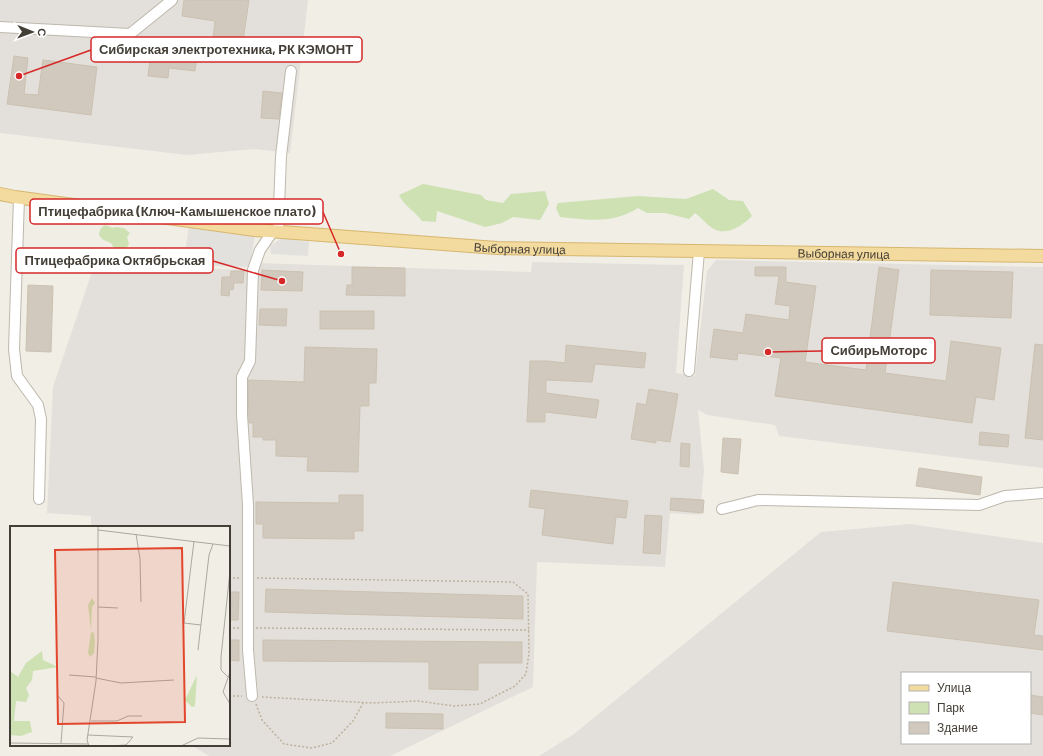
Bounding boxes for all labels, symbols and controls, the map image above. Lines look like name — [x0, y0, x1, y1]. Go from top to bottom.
north arrow — [12, 12, 52, 52]
text: С — [36, 28, 49, 36]
callout: Сибирская электротехника, РК КЭМОНТ — [91, 37, 362, 62]
text: Сибирская электротехника, РК КЭМОНТ — [99, 41, 353, 57]
callout: Птицефабрика (Ключ-Камышенское плато) — [30, 199, 323, 224]
text: Птицефабрика (Ключ-Камышенское плато) — [38, 203, 316, 219]
street label: Выборная улица — [473, 239, 566, 257]
street label: Выборная улица — [798, 245, 890, 262]
callout: Птицефабрика Октябрьская — [16, 248, 213, 273]
text: Птицефабрика Октябрьская — [25, 252, 205, 268]
callout: СибирьМоторс — [822, 338, 935, 363]
text: СибирьМоторс — [830, 342, 928, 358]
inset map — [10, 526, 230, 746]
legend — [901, 672, 1031, 744]
text: Улица — [937, 680, 971, 695]
text: Парк — [937, 700, 965, 715]
text: Здание — [937, 720, 978, 735]

